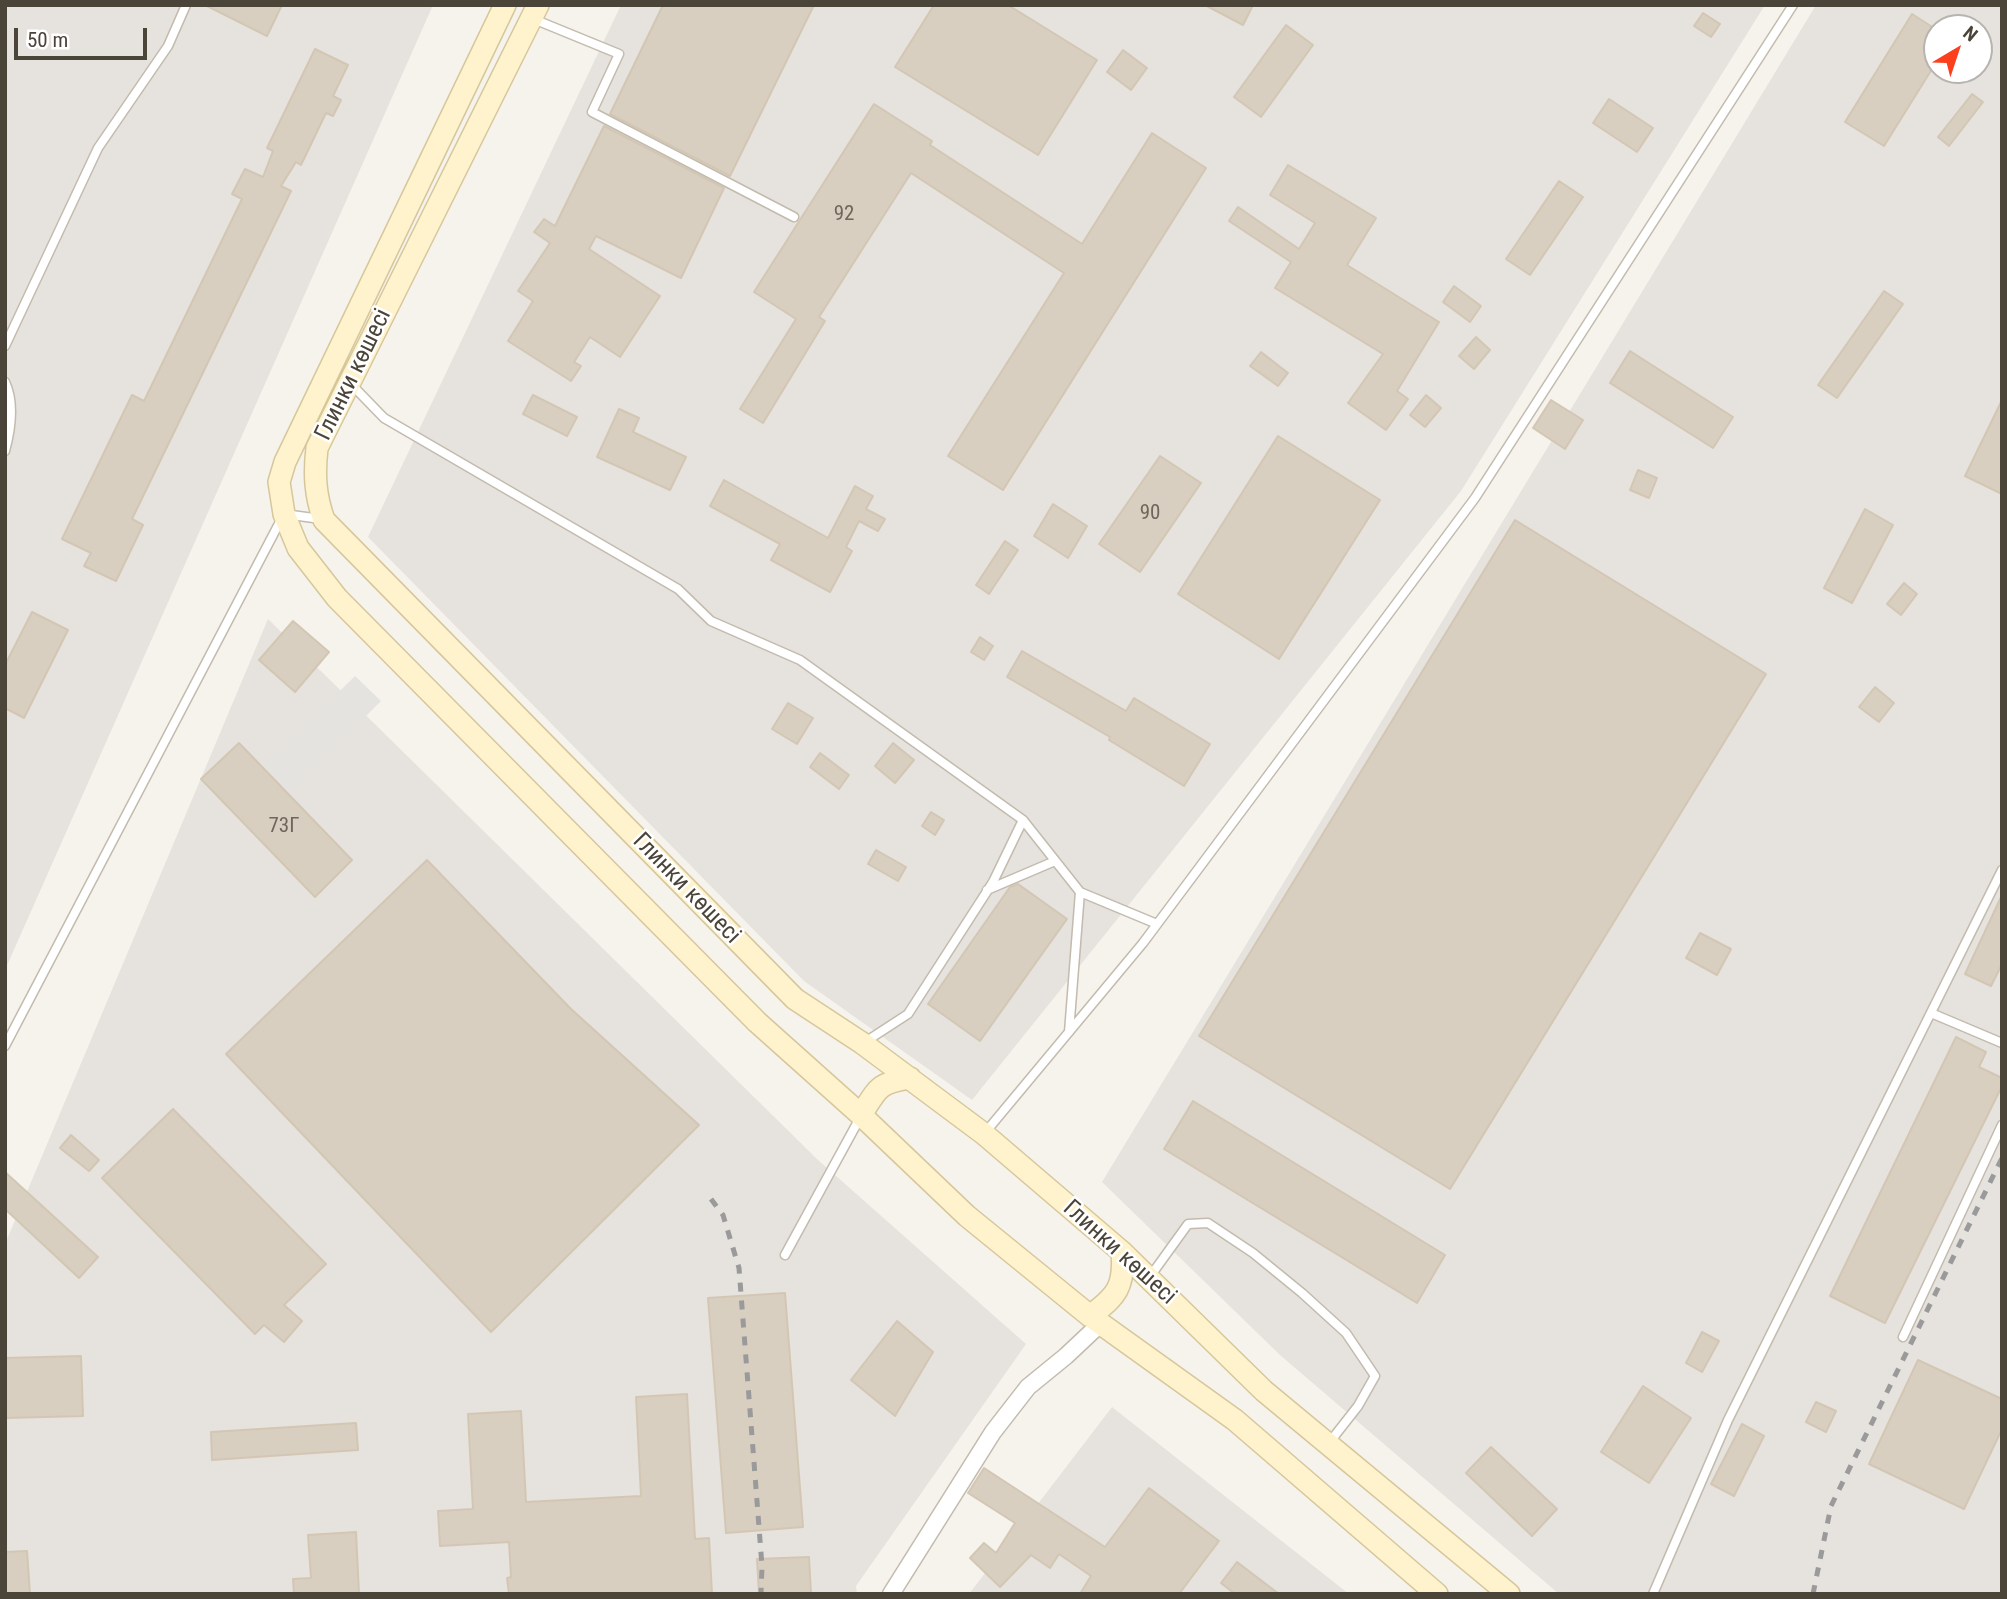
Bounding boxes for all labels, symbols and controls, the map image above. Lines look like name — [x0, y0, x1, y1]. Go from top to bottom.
scale bar — [18, 14, 150, 58]
north arrow — [1923, 14, 1993, 84]
text: N — [1959, 21, 1982, 46]
text: 50 m — [27, 28, 68, 52]
house number: 92 — [834, 202, 854, 228]
street label: Глинки көшесі — [310, 304, 398, 446]
house number: 90 — [1140, 501, 1160, 527]
house number: 73Г — [269, 814, 299, 840]
street label: Глинки көшесі — [626, 828, 746, 950]
street label: Глинки көшесі — [1056, 1195, 1182, 1311]

